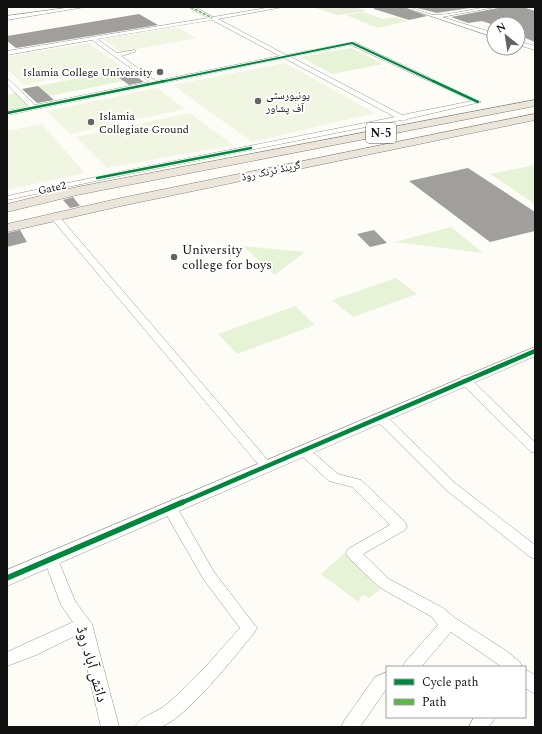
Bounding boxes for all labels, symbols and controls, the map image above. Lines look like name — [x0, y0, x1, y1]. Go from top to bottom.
north arrow — [486, 16, 526, 56]
text: N — [493, 18, 509, 37]
place label: Islamia College University — [23, 64, 153, 81]
marker: Islamia College University — [155, 67, 165, 77]
place label: یونیورسٹی آف پشاور — [265, 87, 311, 117]
marker: یونیورسٹی آف پشاور — [253, 96, 263, 106]
place label: Islamia Collegiate Ground — [99, 108, 189, 138]
marker: Islamia Collegiate Ground — [86, 117, 96, 127]
road number: N-5 — [366, 123, 396, 143]
street label: گرینڈ ٹرنک روڈ — [240, 156, 303, 186]
street label: Gate2 — [36, 176, 68, 199]
place label: University college for boys — [182, 240, 272, 275]
marker: University college for boys — [169, 252, 179, 262]
street label: دانش آباد روڈ — [70, 623, 114, 705]
legend — [386, 666, 526, 718]
text: Cycle path — [422, 673, 479, 692]
text: Path — [422, 693, 447, 712]

